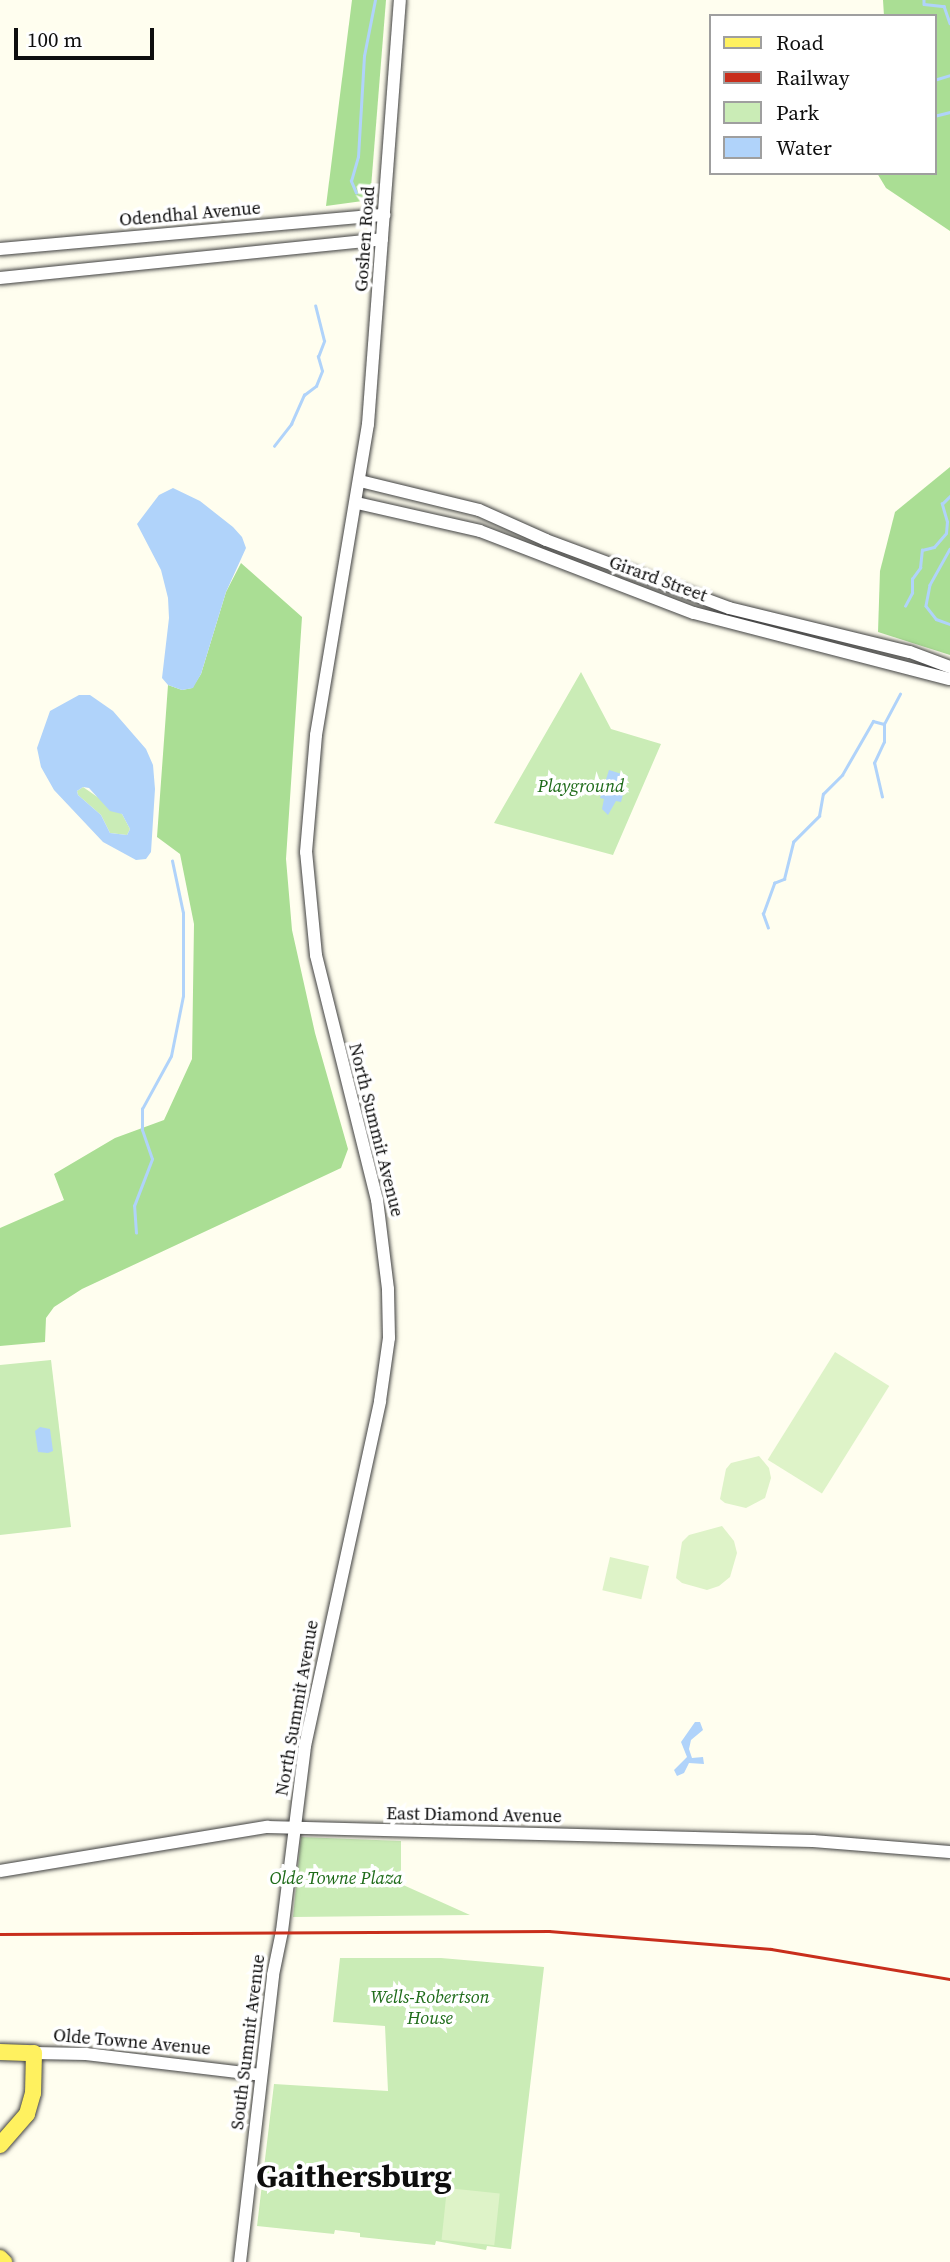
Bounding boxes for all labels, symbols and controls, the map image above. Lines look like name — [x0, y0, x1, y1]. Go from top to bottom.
scale bar — [18, 14, 158, 58]
legend — [708, 14, 936, 175]
text: 100 m — [27, 25, 82, 54]
text: Road — [776, 28, 824, 57]
text: Railway — [776, 63, 850, 92]
text: Park — [776, 98, 819, 127]
text: Water — [776, 133, 832, 162]
street label: Goshen Road — [351, 186, 379, 292]
street label: Odendhal Avenue — [118, 197, 262, 231]
street label: Girard Street — [606, 551, 710, 607]
park label: Playground — [538, 775, 624, 797]
street label: North Summit Avenue — [344, 1041, 408, 1219]
street label: North Summit Avenue — [271, 1618, 323, 1798]
street label: East Diamond Avenue — [386, 1803, 562, 1827]
park label: Olde Towne Plaza — [269, 1867, 403, 1889]
street label: South Summit Avenue — [227, 1953, 269, 2131]
park label: Wells-Robertson House — [370, 1987, 490, 2030]
street label: Olde Towne Avenue — [52, 2024, 212, 2060]
district label: Gaithersburg — [256, 2157, 452, 2195]

